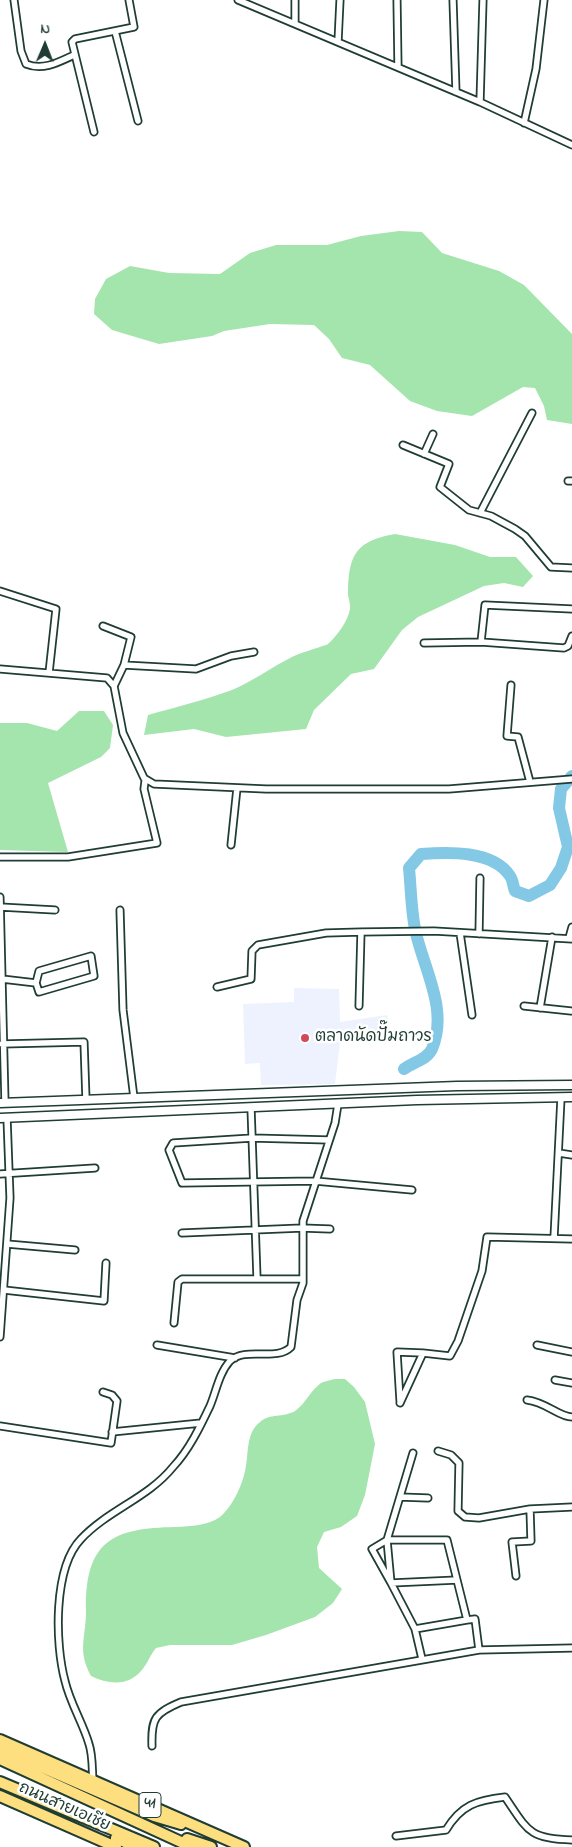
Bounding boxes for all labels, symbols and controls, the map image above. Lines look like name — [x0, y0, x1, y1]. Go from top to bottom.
text: N — [40, 19, 50, 40]
north arrow — [20, 20, 70, 70]
place label: ตลาดนัดปั๊มถาวร — [315, 1028, 432, 1048]
marker: ตลาดนัดปั๊มถาวร — [299, 1032, 311, 1044]
street label: ถนนสายเอเชีย — [15, 1779, 113, 1837]
road number: 41 — [139, 1792, 161, 1818]

